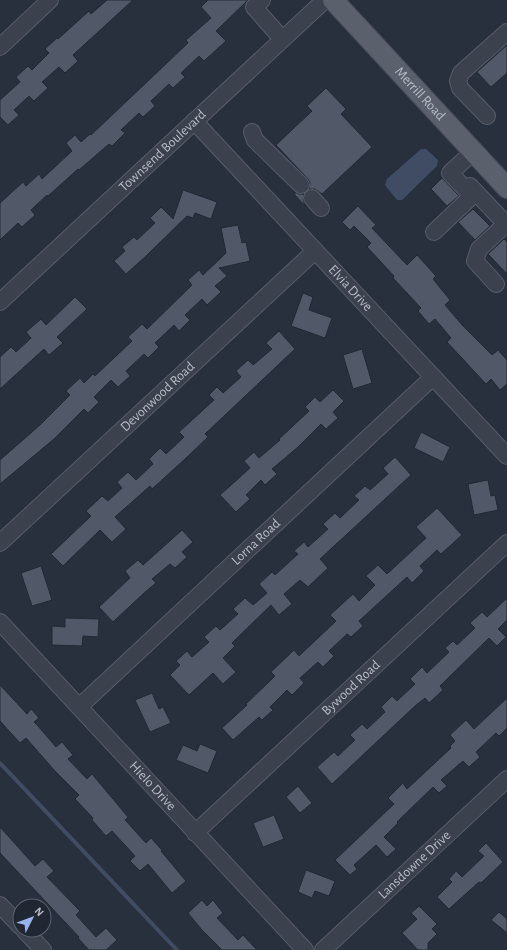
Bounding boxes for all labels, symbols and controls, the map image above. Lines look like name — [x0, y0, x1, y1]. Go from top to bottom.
street label: Merrill Road — [392, 65, 448, 123]
street label: Townsend Boulevard — [117, 107, 209, 194]
street label: Elvia Drive — [326, 263, 375, 314]
street label: Devonwood Road — [118, 359, 197, 434]
street label: Lorna Road — [229, 516, 283, 568]
street label: Bywood Road — [319, 658, 383, 718]
street label: Hielo Drive — [127, 759, 179, 813]
street label: Lansdowne Drive — [376, 828, 453, 902]
north arrow — [12, 898, 52, 938]
text: N — [32, 905, 46, 918]

